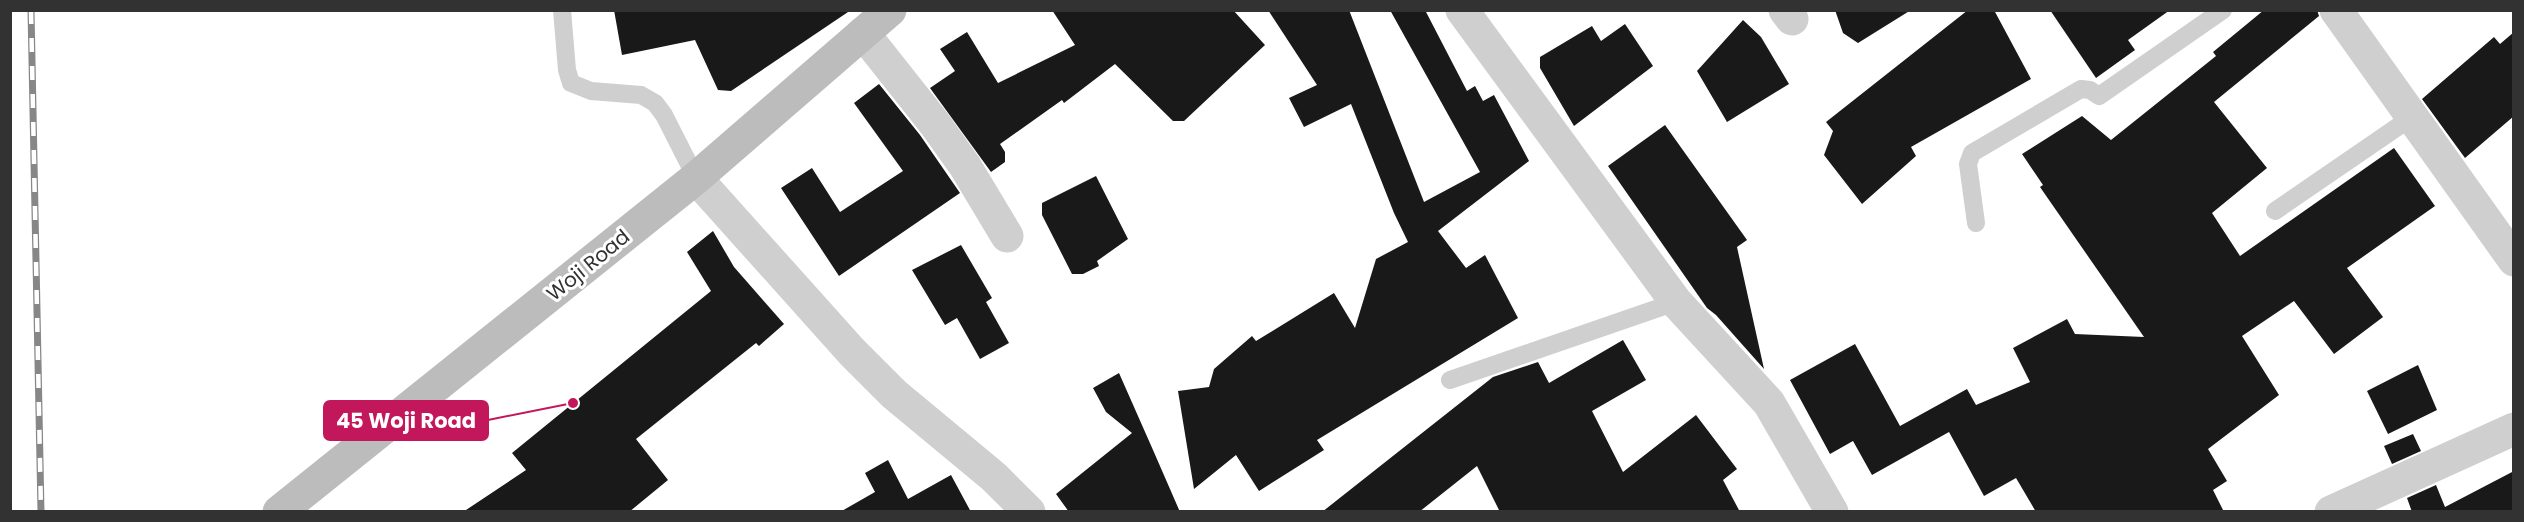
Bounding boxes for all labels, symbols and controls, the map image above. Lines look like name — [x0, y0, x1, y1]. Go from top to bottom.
street label: Woji Road — [541, 223, 635, 307]
callout: 45 Woji Road — [324, 401, 488, 440]
text: 45 Woji Road — [336, 406, 476, 435]

